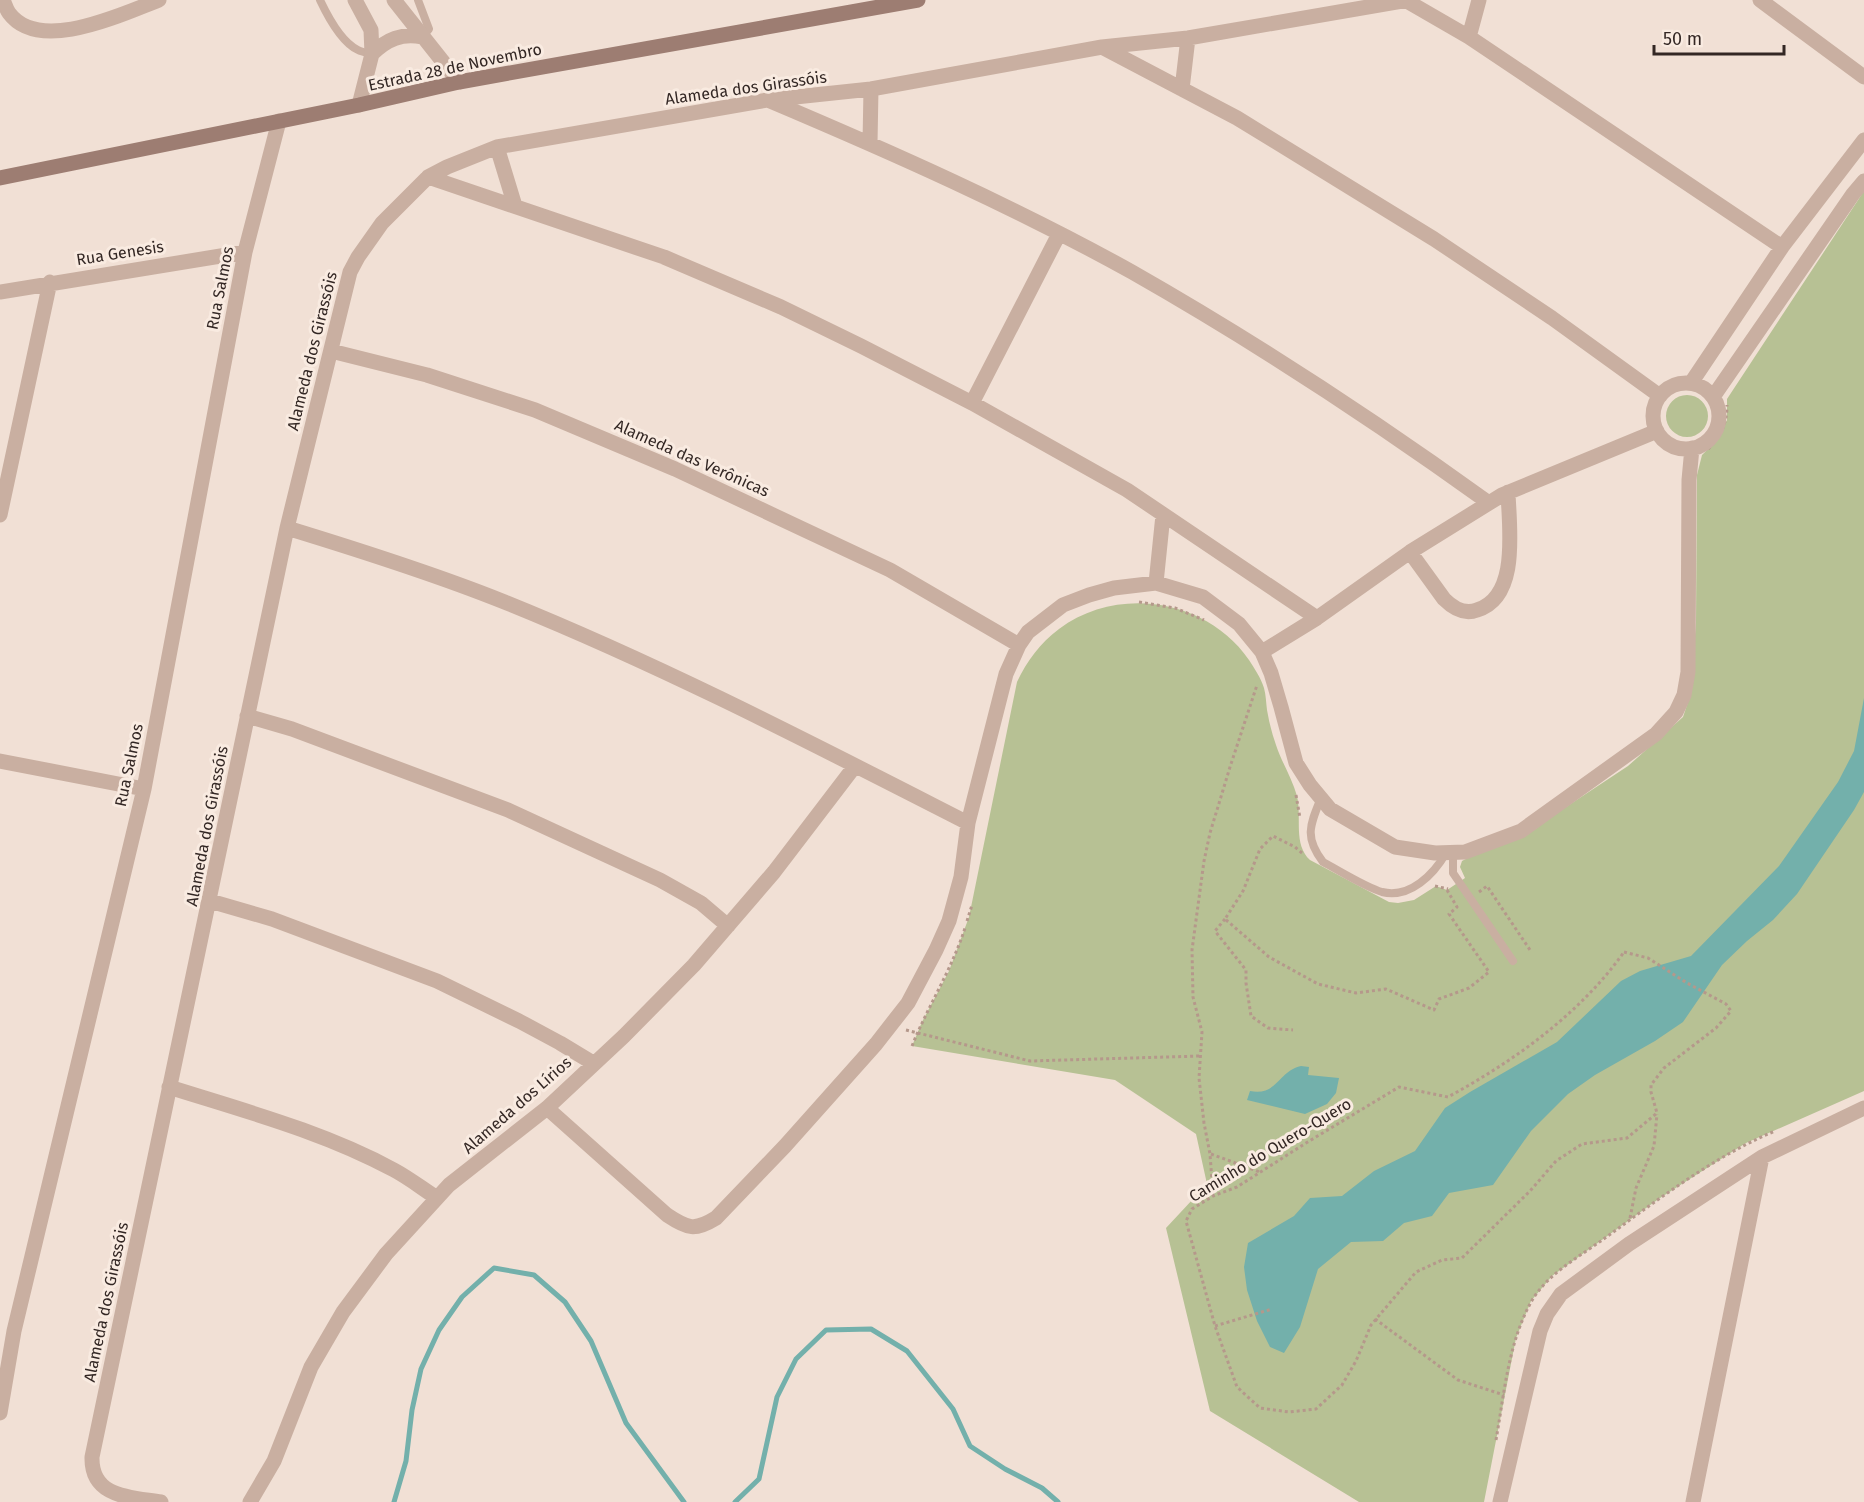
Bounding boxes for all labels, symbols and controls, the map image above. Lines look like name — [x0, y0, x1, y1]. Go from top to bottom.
scale bar — [1654, 18, 1784, 56]
text: 50 m — [1663, 28, 1702, 50]
street label: Estrada 28 de Novembro — [366, 39, 544, 95]
street label: Alameda dos Girassóis — [664, 67, 828, 109]
street label: Rua Genesis — [75, 237, 165, 269]
street label: Rua Salmos — [203, 245, 237, 331]
street label: Alameda dos Girassóis — [283, 270, 341, 432]
street label: Alameda das Verônicas — [612, 415, 772, 501]
street label: Rua Salmos — [111, 722, 147, 808]
street label: Alameda dos Girassóis — [182, 744, 232, 908]
street label: Alameda dos Lírios — [459, 1053, 575, 1157]
street label: Caminho do Quero-Quero — [1185, 1094, 1355, 1206]
street label: Alameda dos Girassóis — [80, 1220, 132, 1384]

